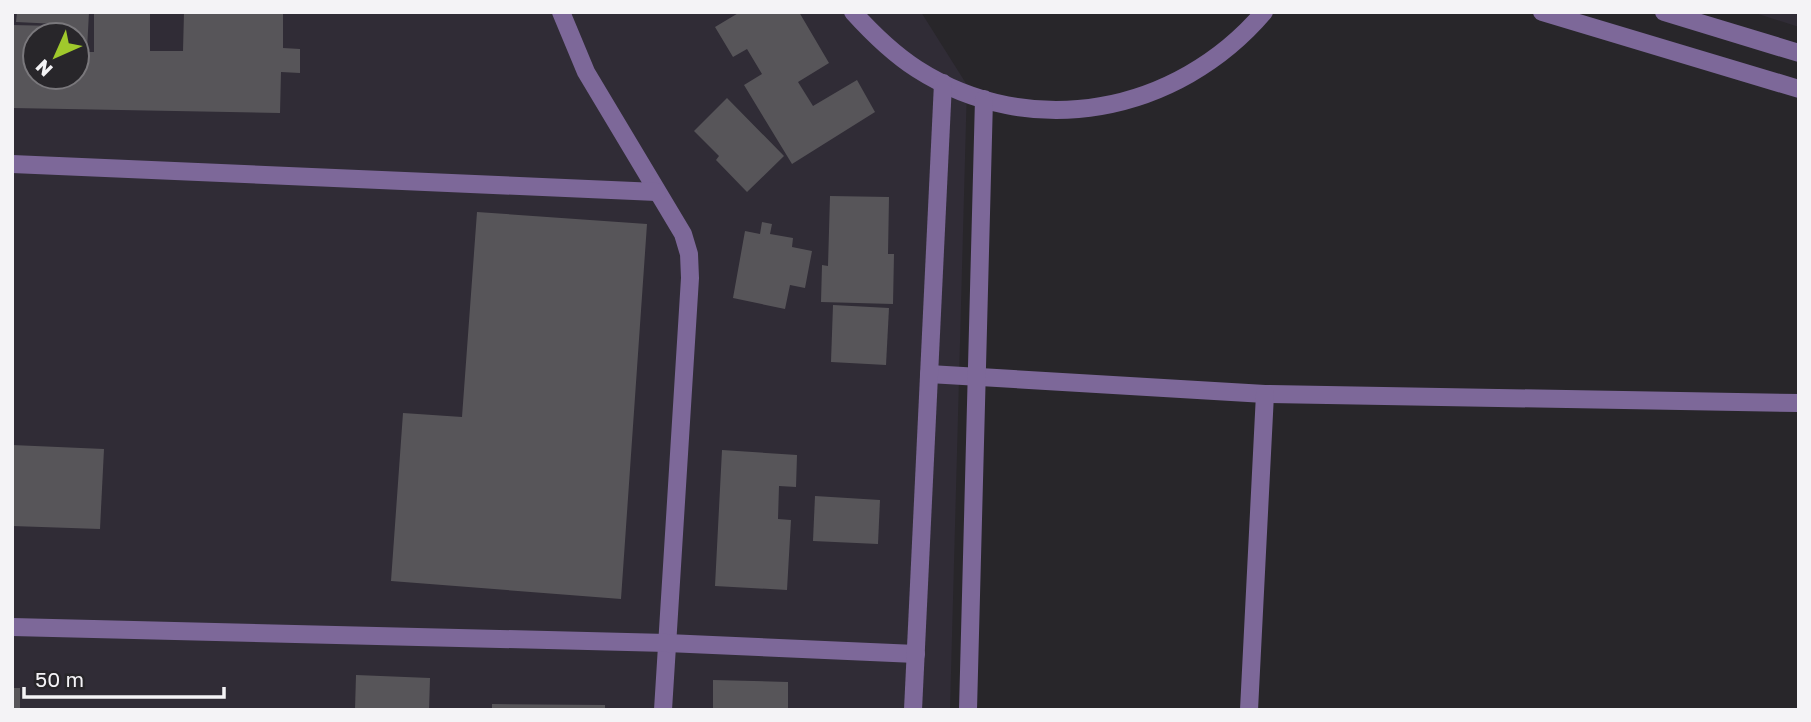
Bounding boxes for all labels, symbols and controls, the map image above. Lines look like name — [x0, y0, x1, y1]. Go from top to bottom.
north arrow — [21, 21, 91, 91]
text: N — [30, 55, 57, 82]
scale bar — [24, 656, 224, 700]
text: 50 m — [35, 666, 84, 692]

